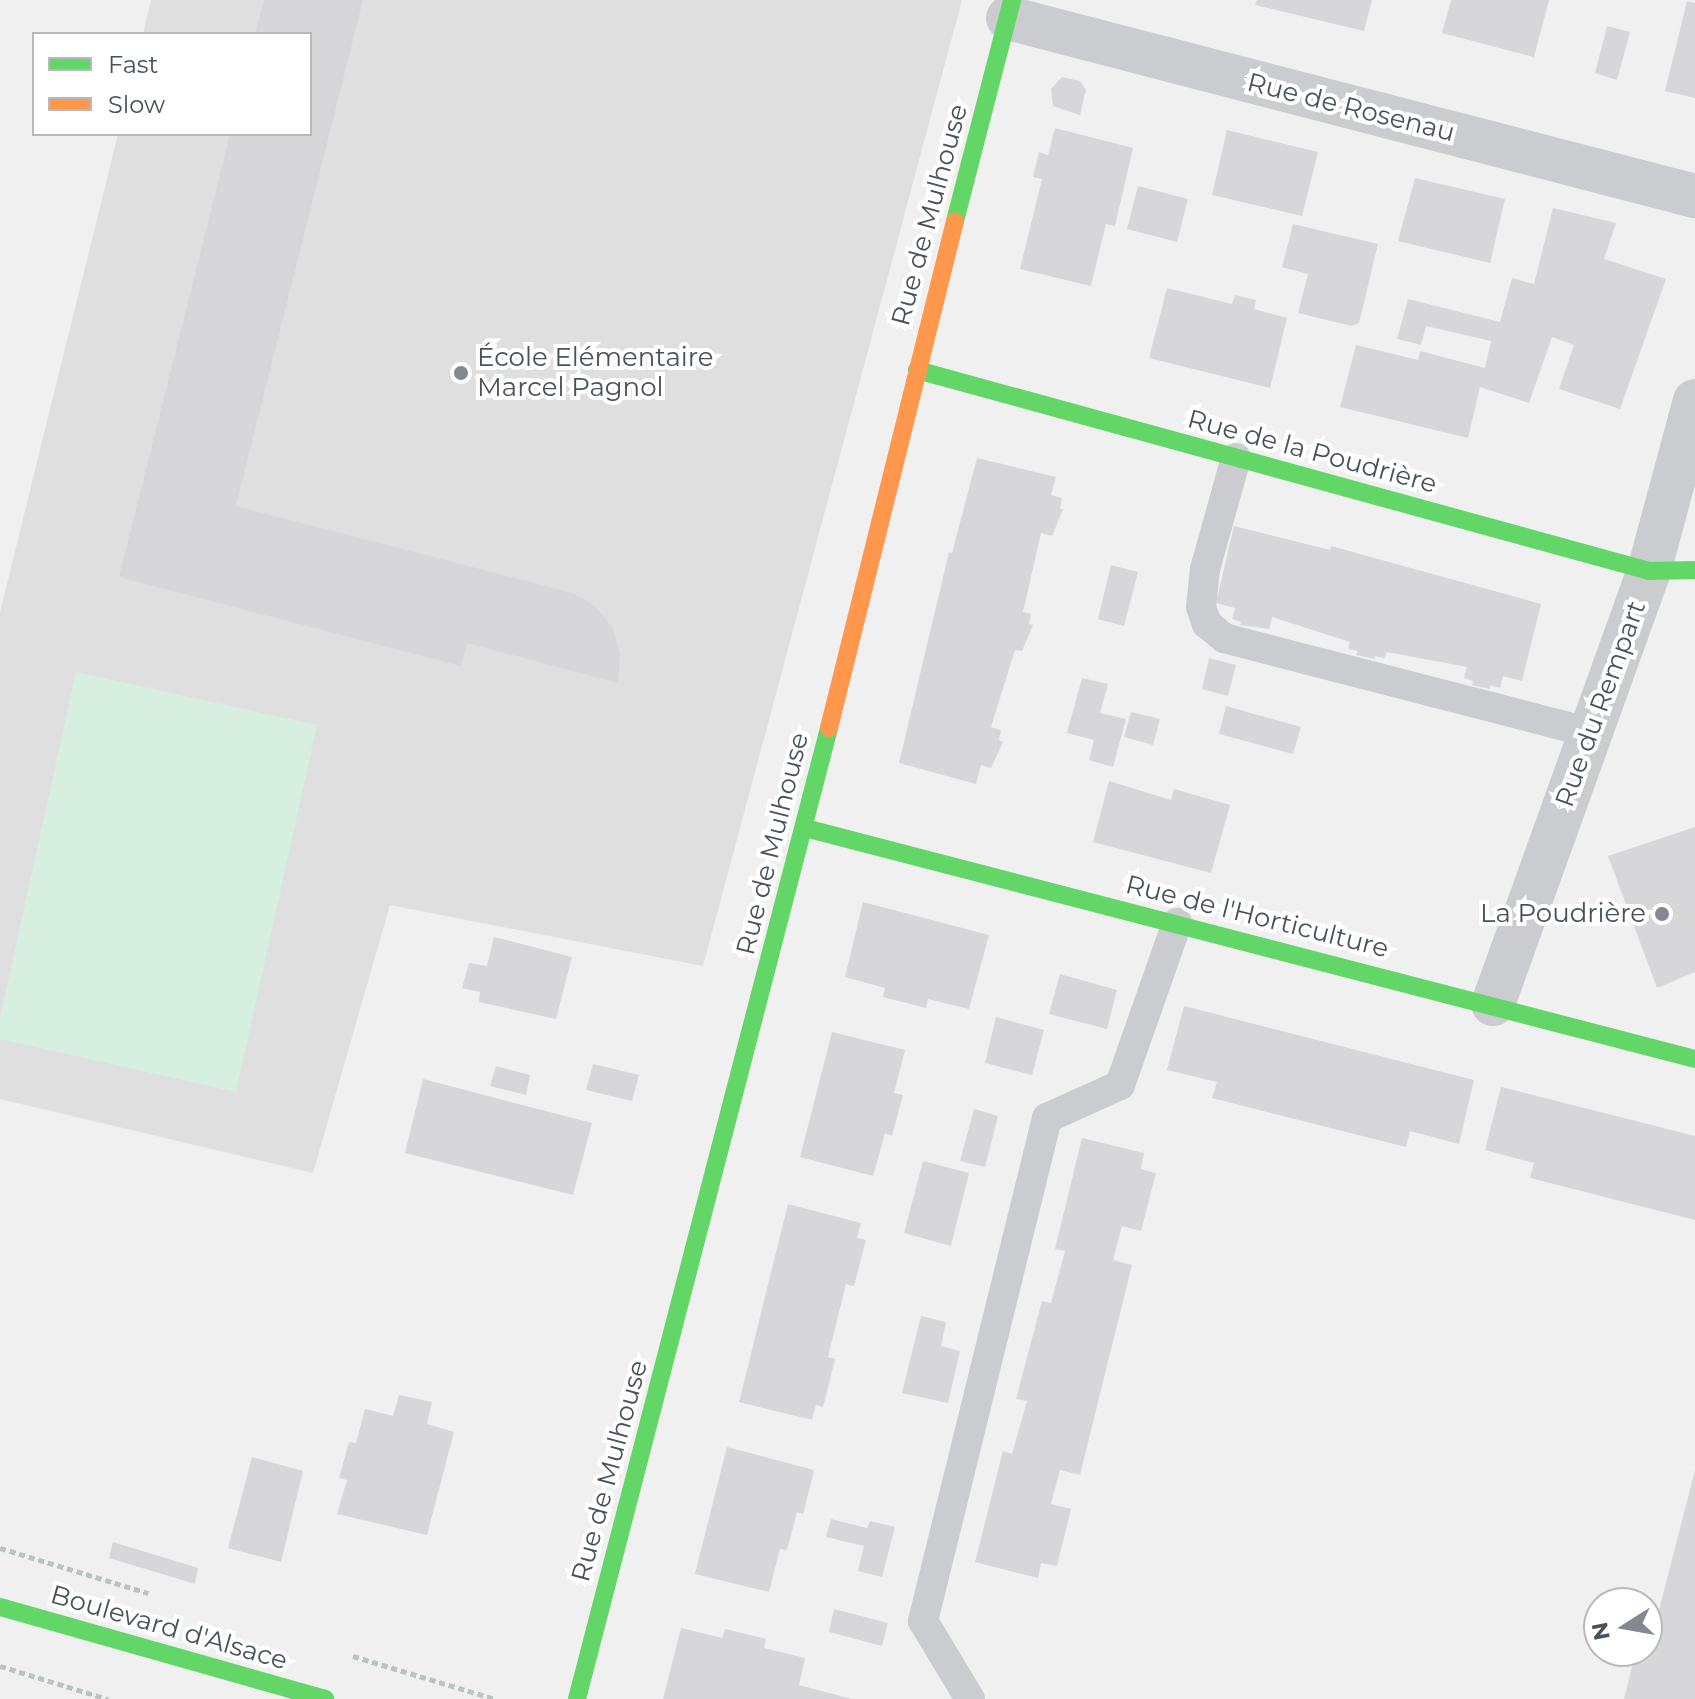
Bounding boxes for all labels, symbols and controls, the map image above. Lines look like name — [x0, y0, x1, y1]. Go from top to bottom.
legend — [32, 32, 312, 136]
text: Fast — [108, 50, 158, 79]
street label: Rue de Rosenau — [1244, 67, 1458, 149]
text: Slow — [108, 90, 165, 119]
street label: Rue de Mulhouse — [885, 101, 975, 329]
place label: École Elémentaire Marcel Pagnol — [477, 342, 714, 404]
marker: École Elémentaire Marcel Pagnol — [452, 364, 470, 382]
street label: Rue de la Poudrière — [1184, 404, 1440, 500]
street label: Rue du Rempart — [1549, 597, 1653, 811]
street label: Rue de Mulhouse — [730, 730, 816, 958]
street label: Rue de l'Horticulture — [1122, 869, 1392, 965]
place label: La Poudrière — [1480, 898, 1646, 930]
marker: La Poudrière — [1653, 905, 1671, 923]
street label: Rue de Mulhouse — [565, 1357, 655, 1585]
street label: Boulevard d'Alsace — [47, 1579, 291, 1677]
north arrow — [1583, 1587, 1663, 1667]
text: N — [1586, 1620, 1616, 1643]

